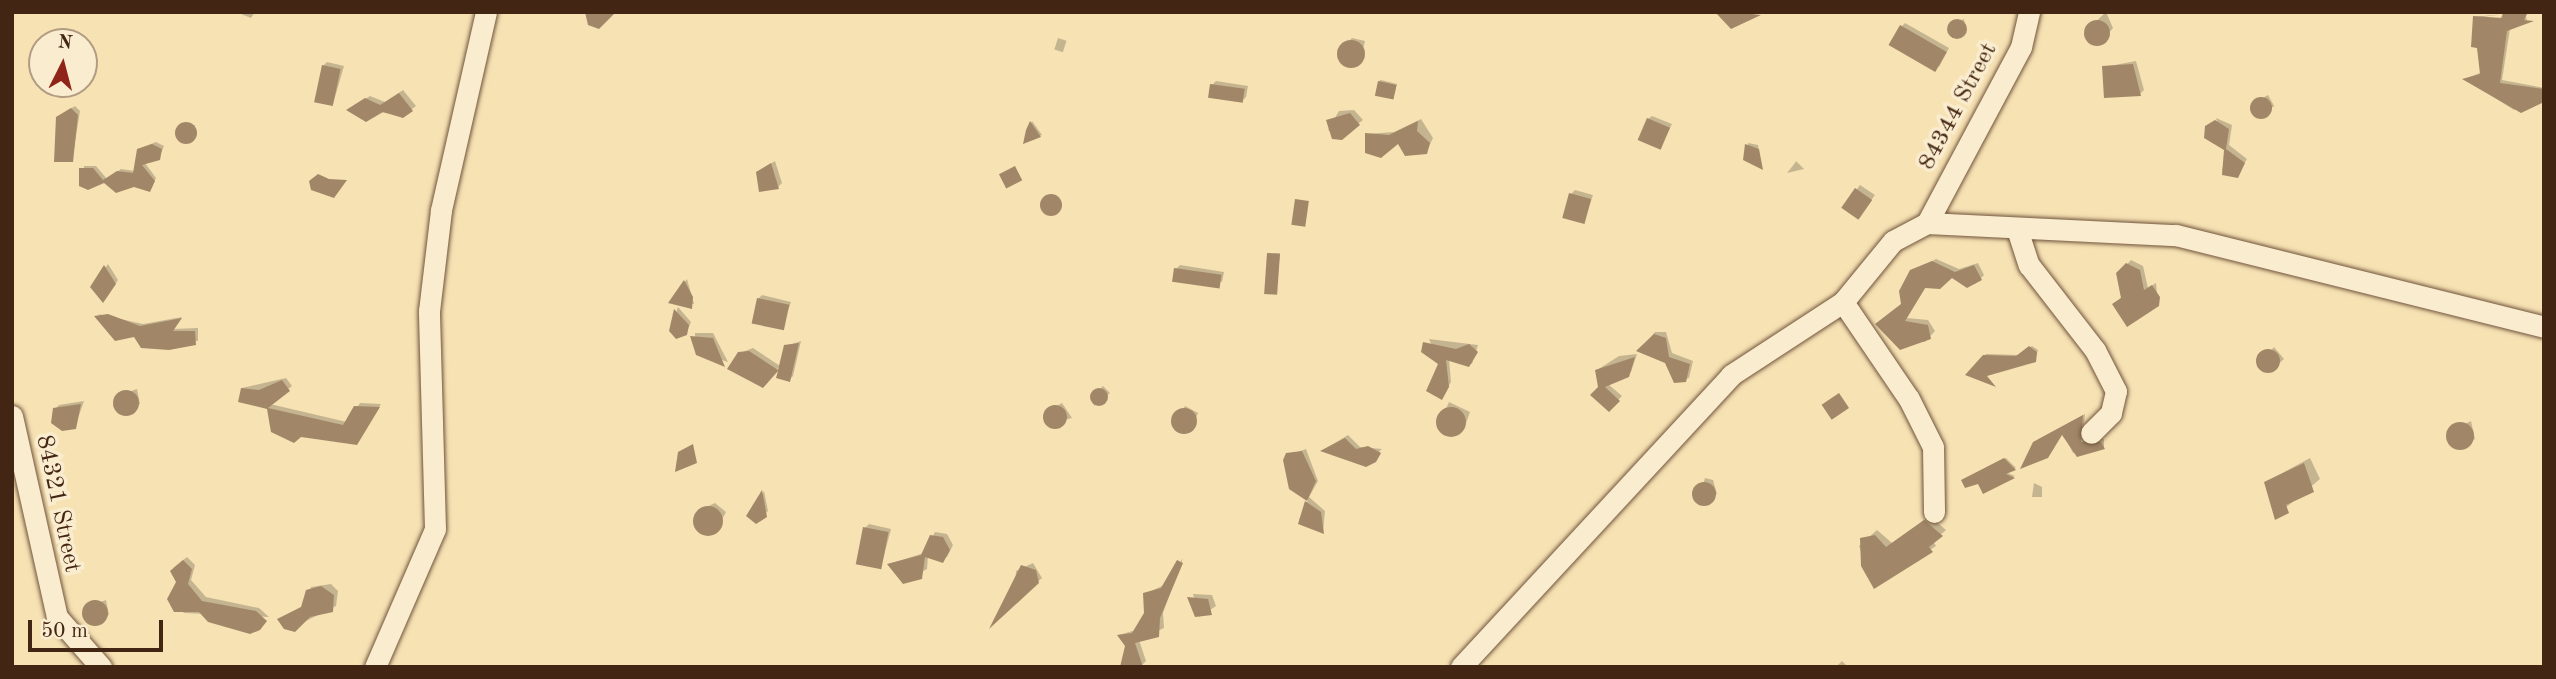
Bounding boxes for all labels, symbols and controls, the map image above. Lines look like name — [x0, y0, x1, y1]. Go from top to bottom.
north arrow — [28, 28, 98, 98]
text: N — [57, 33, 73, 54]
street label: 84344 Street — [1913, 38, 2005, 176]
street label: 84321 Street — [28, 433, 86, 575]
scale bar — [32, 606, 166, 650]
text: 50 m — [41, 621, 88, 642]

